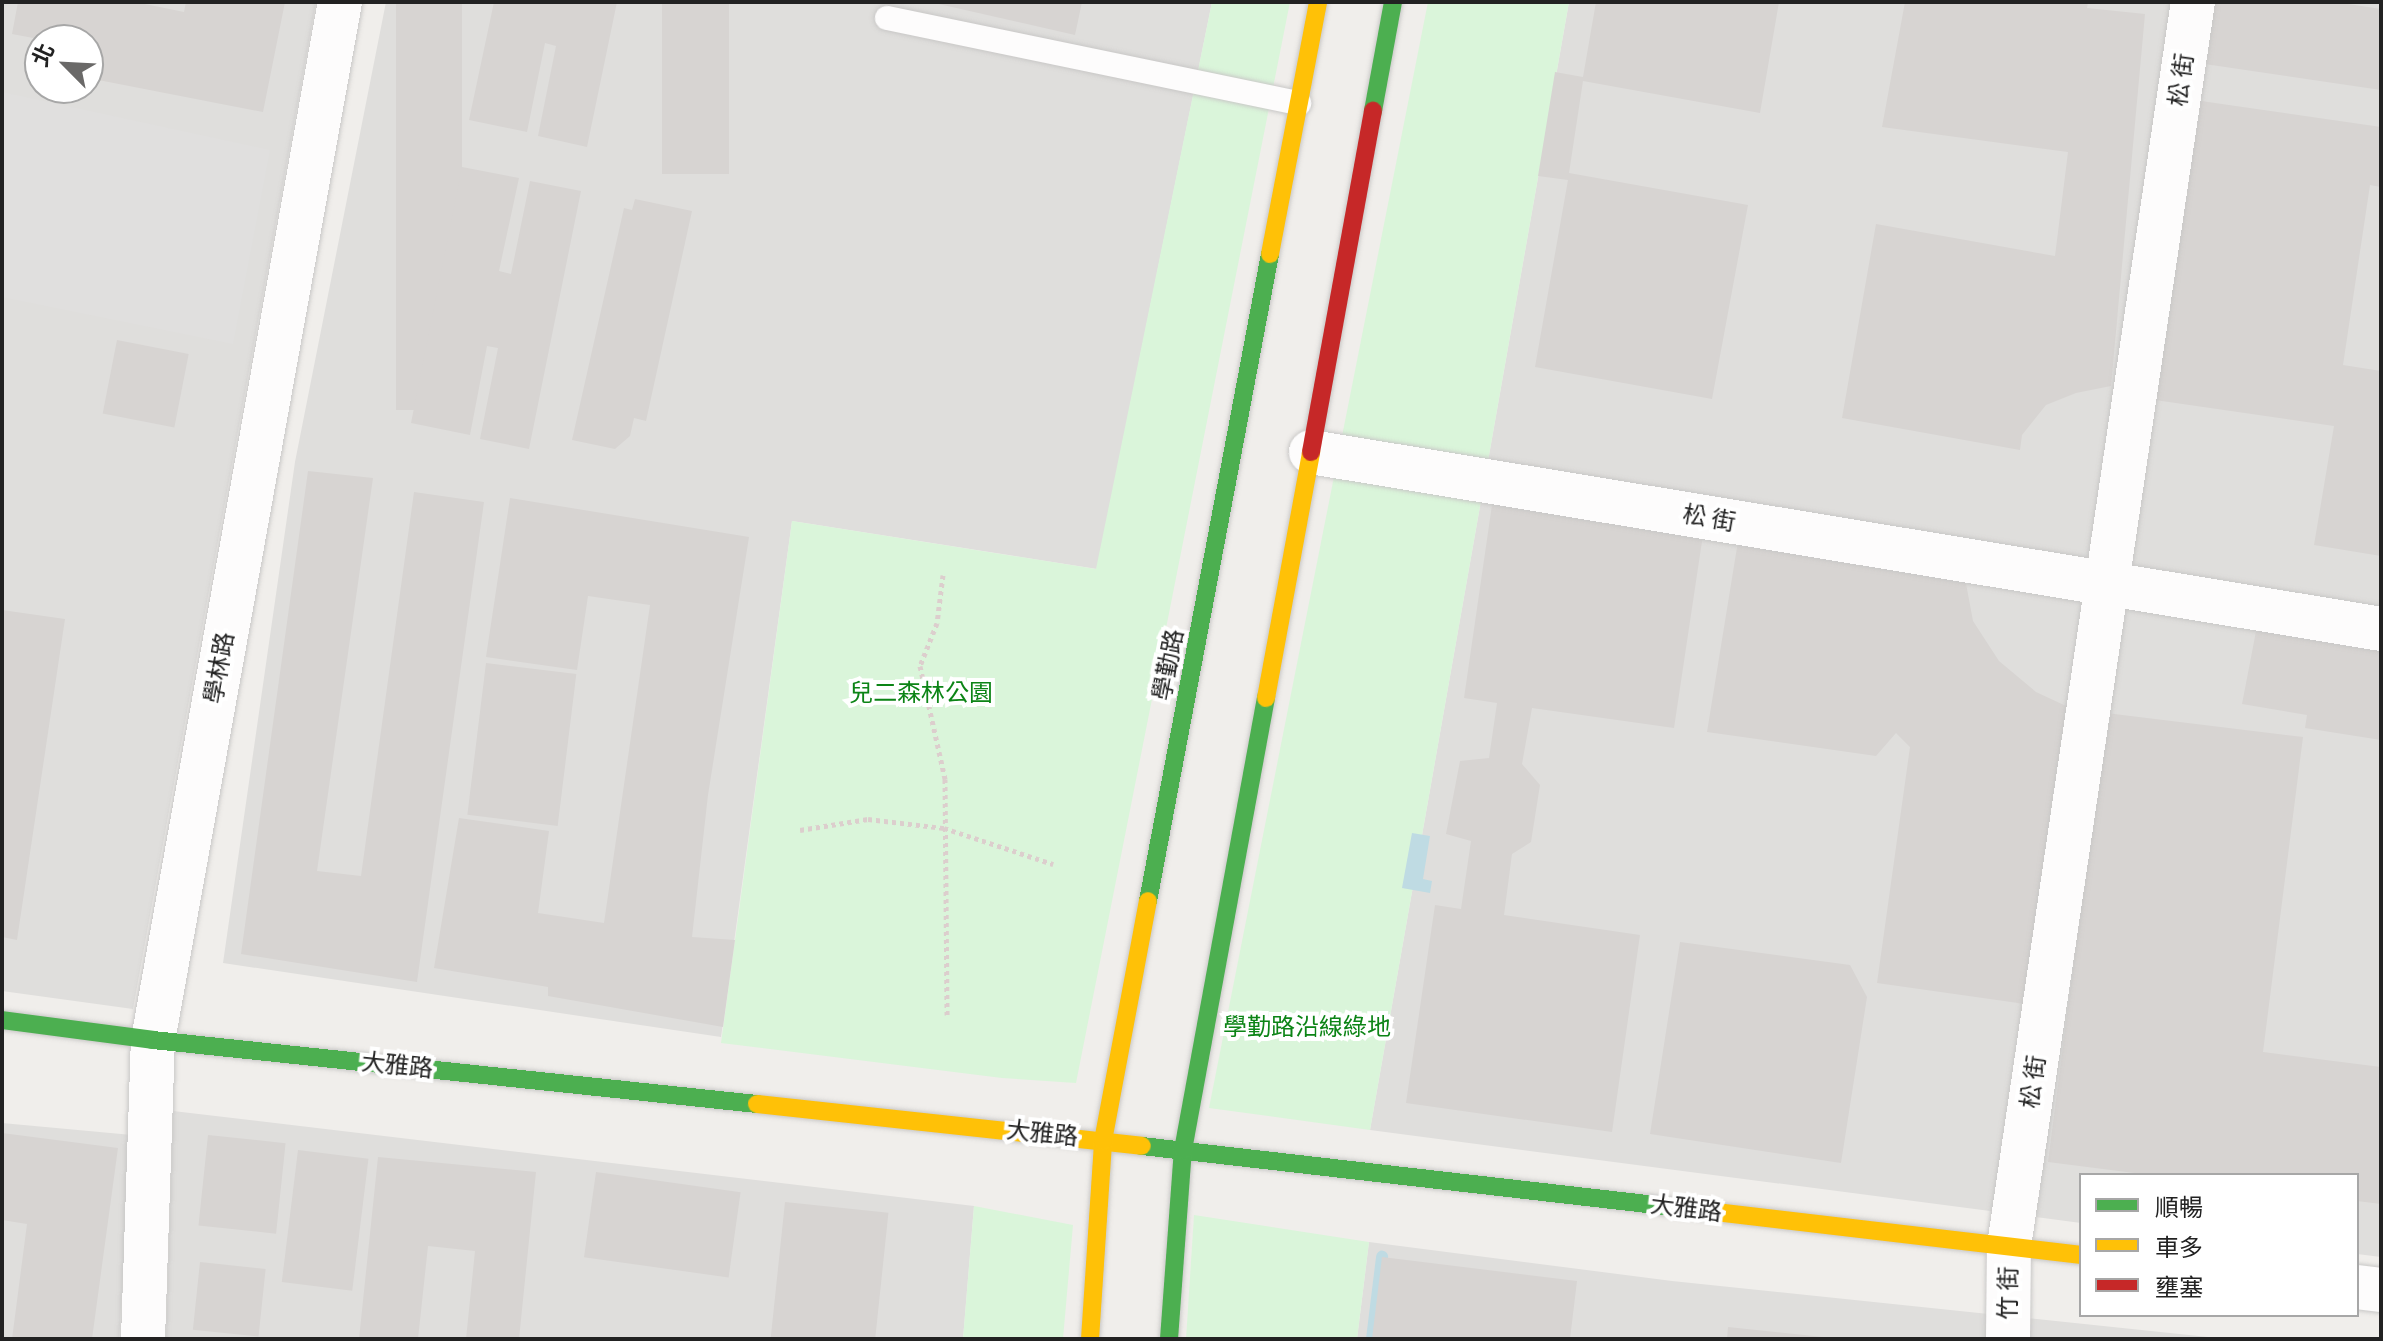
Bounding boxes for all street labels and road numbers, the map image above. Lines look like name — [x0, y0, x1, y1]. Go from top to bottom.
street label: 松 街 — [2164, 52, 2200, 108]
street label: 松 街 — [1680, 500, 1738, 538]
street label: 學勤路 — [1148, 627, 1190, 703]
street label: 學林路 — [200, 630, 240, 706]
street label: 大雅路 — [360, 1048, 434, 1084]
street label: 松 街 — [2016, 1054, 2052, 1110]
street label: 大雅路 — [1005, 1116, 1079, 1152]
street label: 大雅路 — [1649, 1190, 1723, 1228]
street label: 竹 街 — [1994, 1266, 2024, 1320]

